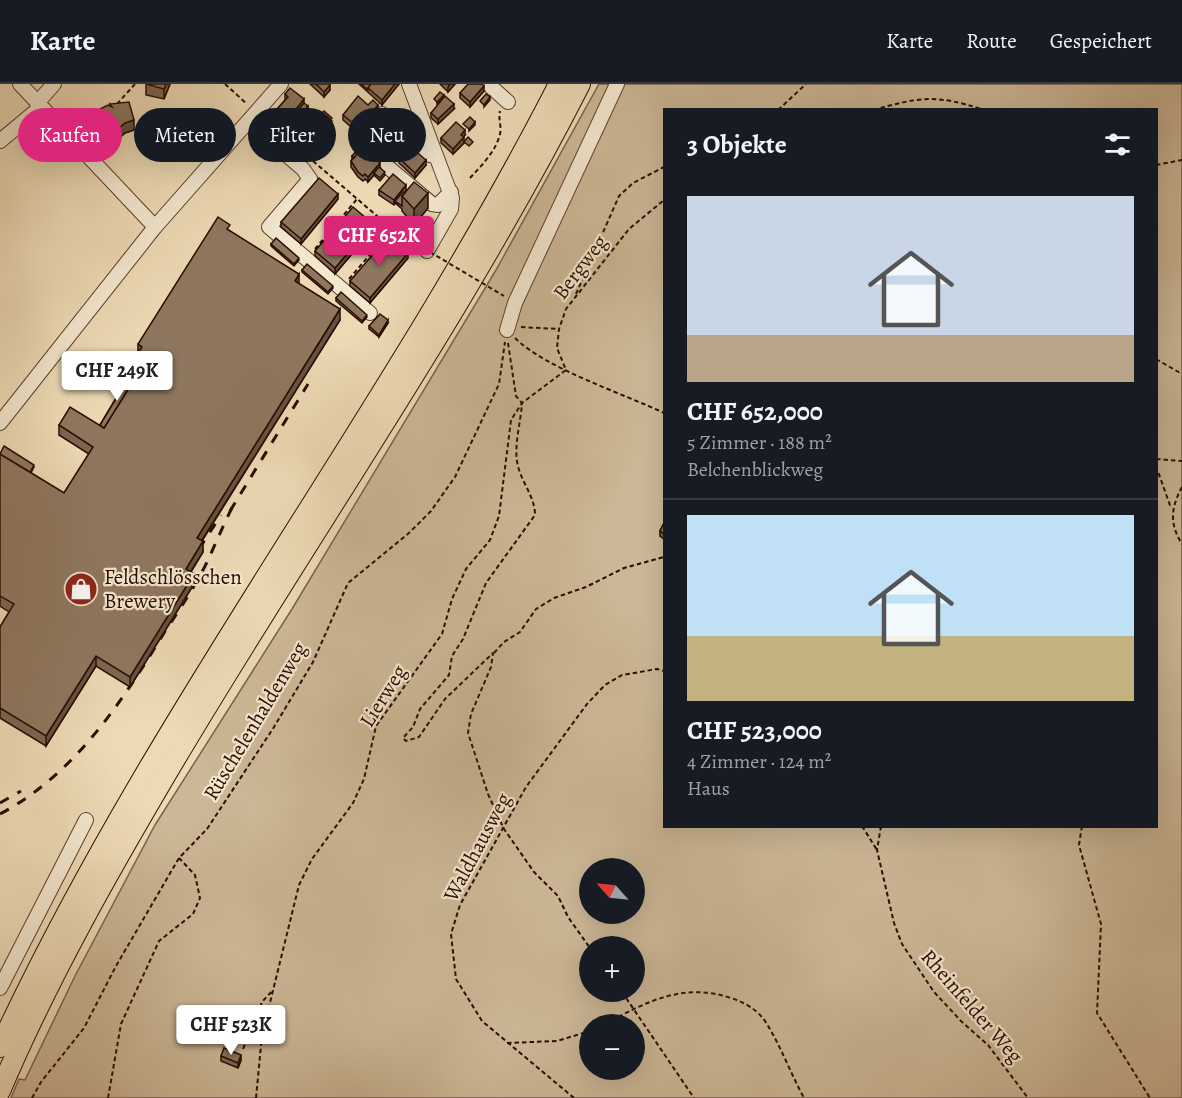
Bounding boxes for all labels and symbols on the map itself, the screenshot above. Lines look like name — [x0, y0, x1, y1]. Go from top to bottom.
pin: CHF 652K — [317, 216, 441, 267]
street label: Bergweg — [546, 228, 614, 305]
pin: CHF 249K — [55, 351, 179, 402]
place label: Feldschlösschen Brewery — [104, 563, 242, 615]
shop icon: Feldschlösschen Brewery — [63, 571, 99, 607]
street label: Rüschelenhaldenweg — [197, 636, 314, 805]
street label: Lierweg — [353, 659, 413, 732]
street label: Waldhausweg — [436, 787, 518, 907]
north arrow — [579, 858, 645, 924]
street label: Rheinfelder Weg — [915, 943, 1030, 1069]
pin: CHF 523K — [169, 1005, 293, 1056]

